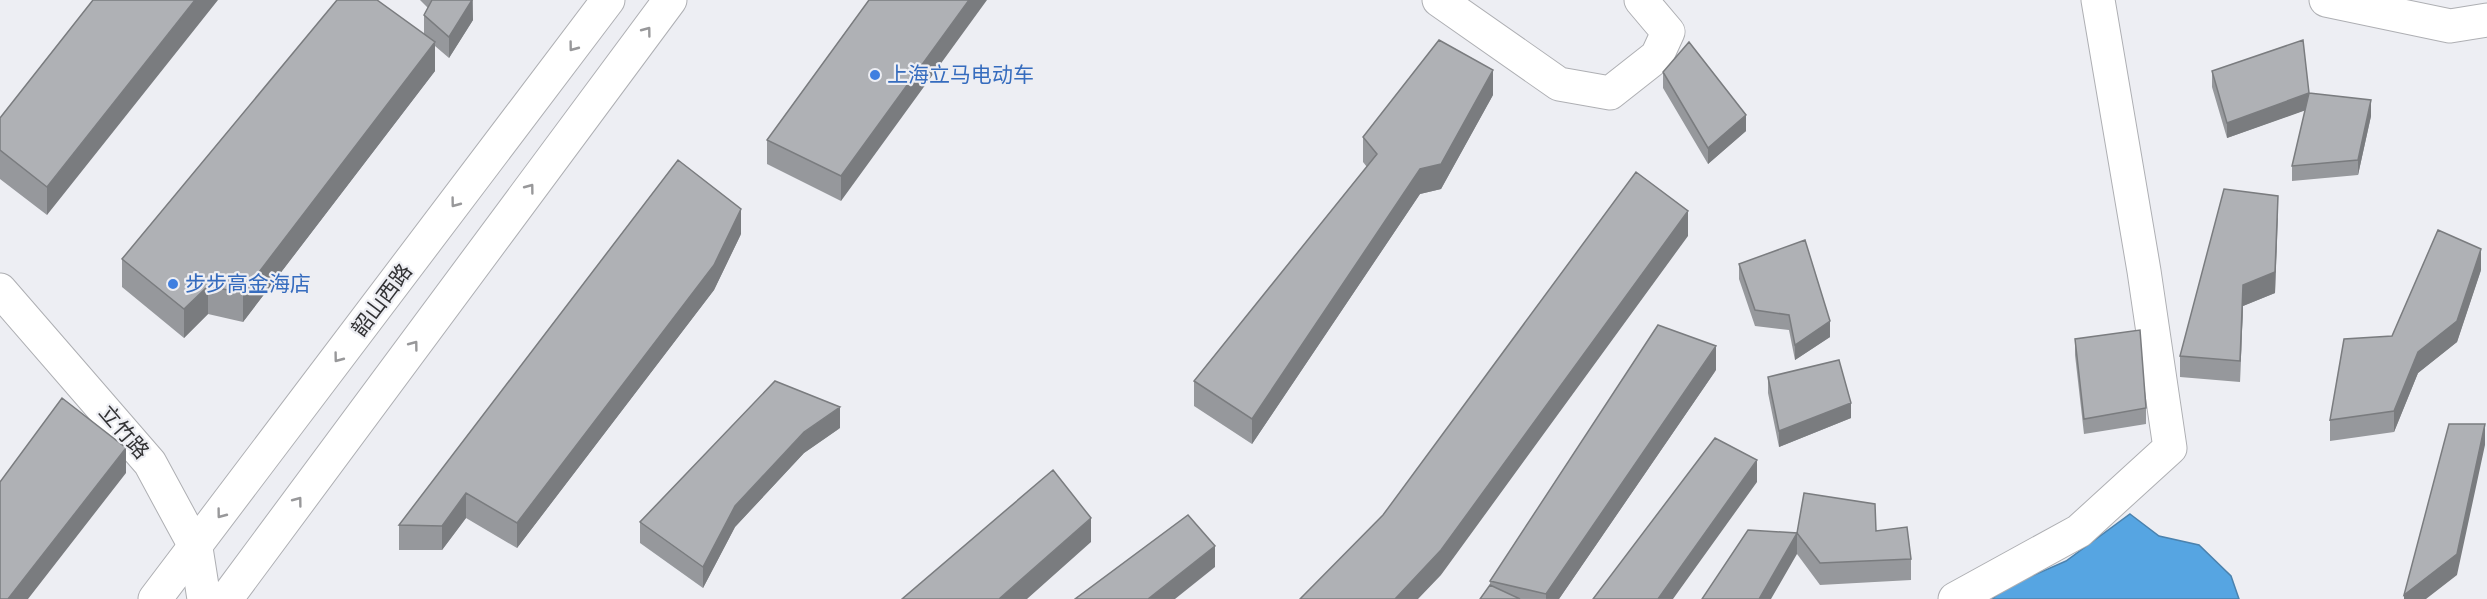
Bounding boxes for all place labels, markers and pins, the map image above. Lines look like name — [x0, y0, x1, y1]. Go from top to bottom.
place label: 上海立马电动车 — [887, 61, 1034, 89]
marker: 上海立马电动车 — [868, 68, 882, 82]
place label: 步步高金海店 — [185, 270, 311, 298]
marker: 步步高金海店 — [166, 277, 180, 291]

